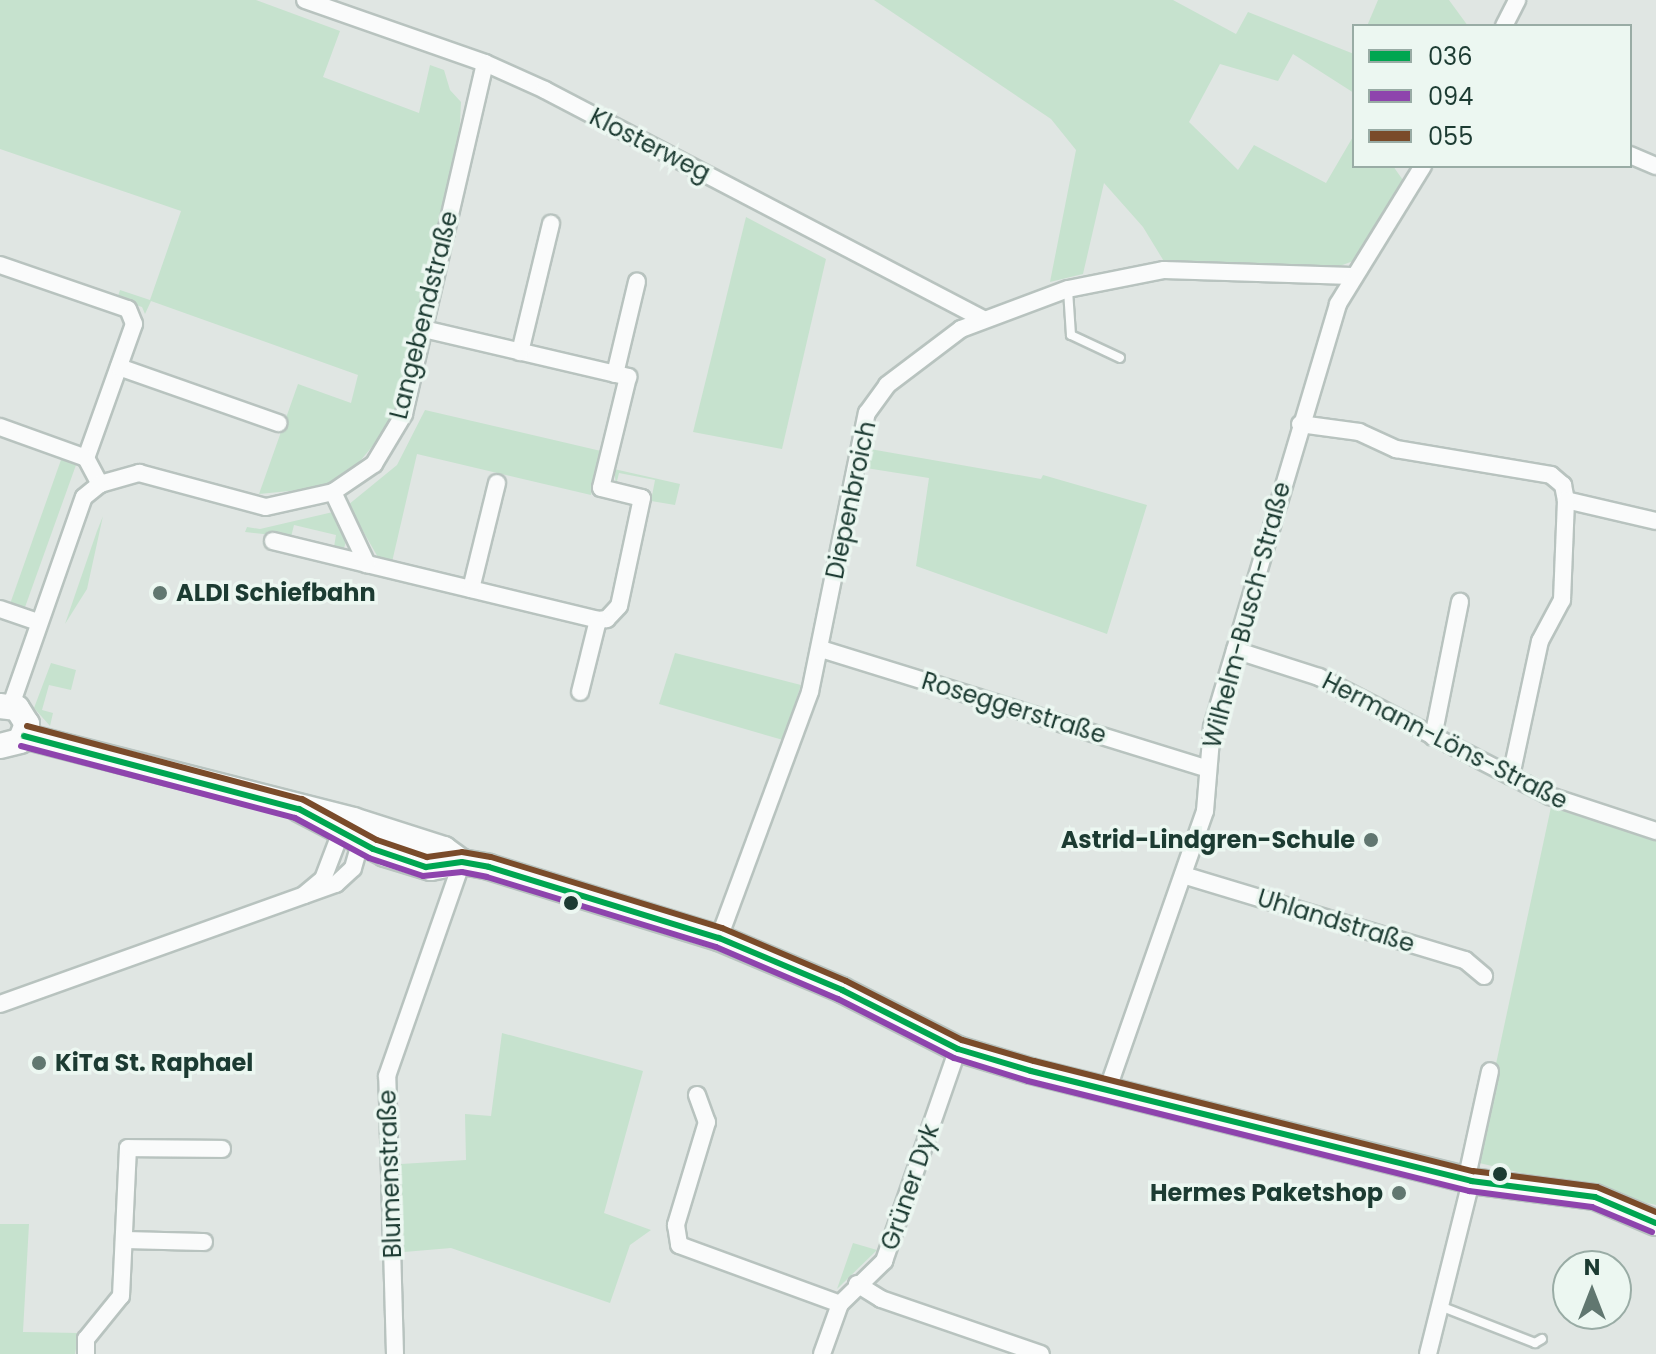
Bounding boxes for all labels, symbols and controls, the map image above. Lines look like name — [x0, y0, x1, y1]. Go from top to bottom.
legend — [1352, 24, 1632, 168]
text: 036 — [1428, 40, 1472, 73]
text: 094 — [1428, 80, 1473, 113]
street label: Klosterweg — [585, 102, 715, 188]
text: 055 — [1428, 120, 1473, 153]
street label: Langebendstraße — [384, 208, 464, 422]
street label: Diepenbroich — [820, 418, 882, 582]
street label: Wilhelm-Busch-Straße — [1198, 479, 1296, 751]
place label: ALDI Schiefbahn — [176, 579, 376, 607]
marker: ALDI Schiefbahn — [151, 584, 169, 602]
street label: Roseggerstraße — [918, 666, 1110, 750]
street label: Hermann-Löns-Straße — [1318, 667, 1572, 815]
place label: Astrid-Lindgren-Schule — [1061, 826, 1355, 854]
marker: Astrid-Lindgren-Schule — [1362, 831, 1380, 849]
street label: Uhlandstraße — [1254, 883, 1418, 959]
unlabelled marker — [563, 895, 579, 911]
place label: KiTa St. Raphael — [55, 1049, 253, 1077]
marker: KiTa St. Raphael — [30, 1054, 48, 1072]
street label: Blumenstraße — [373, 1089, 407, 1259]
street label: Grüner Dyk — [875, 1120, 945, 1254]
unlabelled marker — [1492, 1166, 1508, 1182]
place label: Hermes Paketshop — [1150, 1179, 1383, 1207]
marker: Hermes Paketshop — [1390, 1184, 1408, 1202]
north arrow — [1552, 1250, 1632, 1330]
text: N — [1584, 1252, 1600, 1283]

